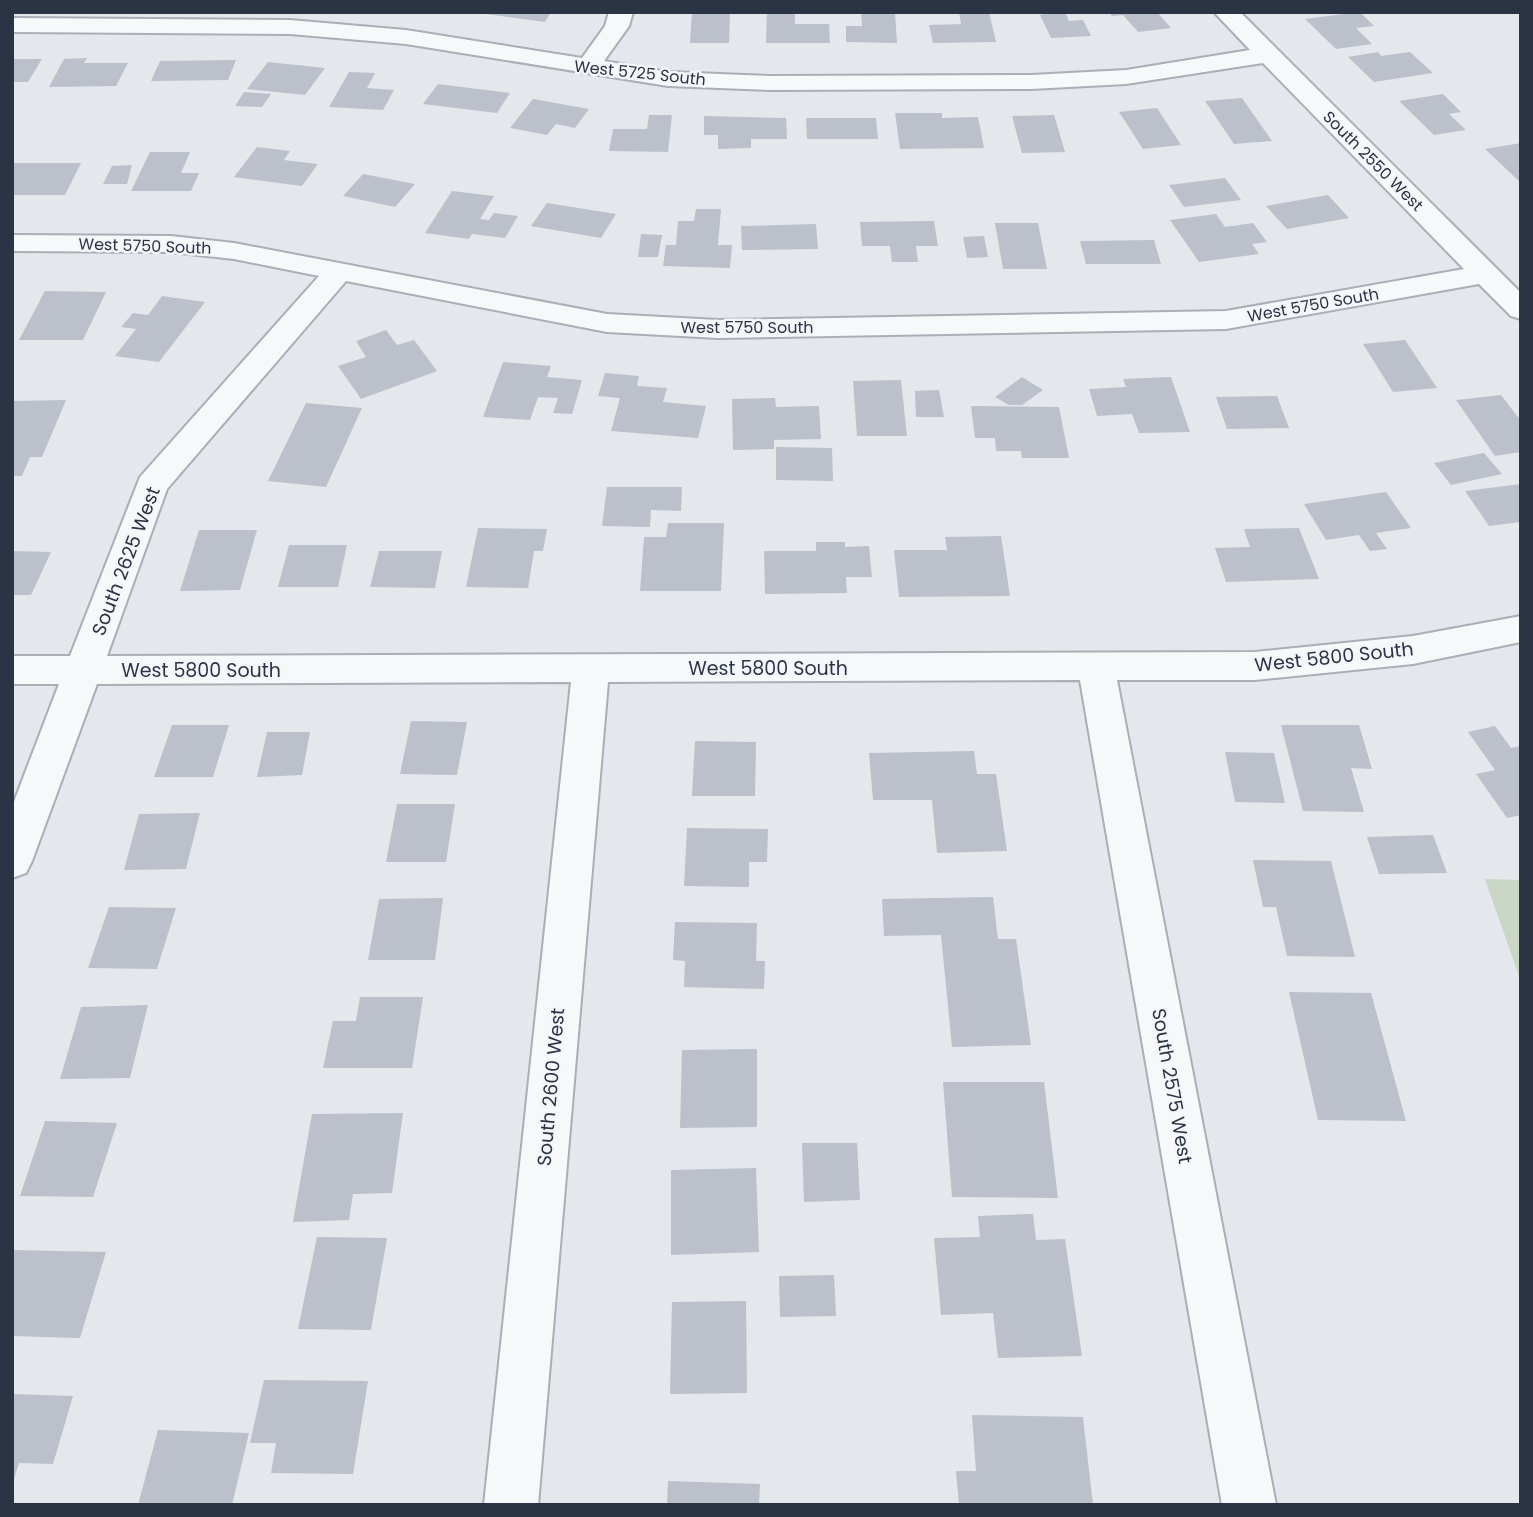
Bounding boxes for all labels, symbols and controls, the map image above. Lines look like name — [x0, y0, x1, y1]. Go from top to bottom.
street label: West 5725 South — [573, 55, 707, 91]
street label: South 2550 West — [1318, 106, 1428, 216]
street label: West 5750 South — [78, 232, 212, 260]
street label: West 5750 South — [1245, 282, 1381, 328]
street label: West 5750 South — [680, 316, 814, 339]
street label: South 2625 West — [85, 482, 167, 639]
street label: West 5800 South — [1253, 635, 1415, 679]
street label: West 5800 South — [688, 655, 848, 682]
street label: West 5800 South — [121, 657, 281, 684]
street label: South 2575 West — [1145, 1006, 1199, 1166]
street label: South 2600 West — [531, 1007, 571, 1167]

